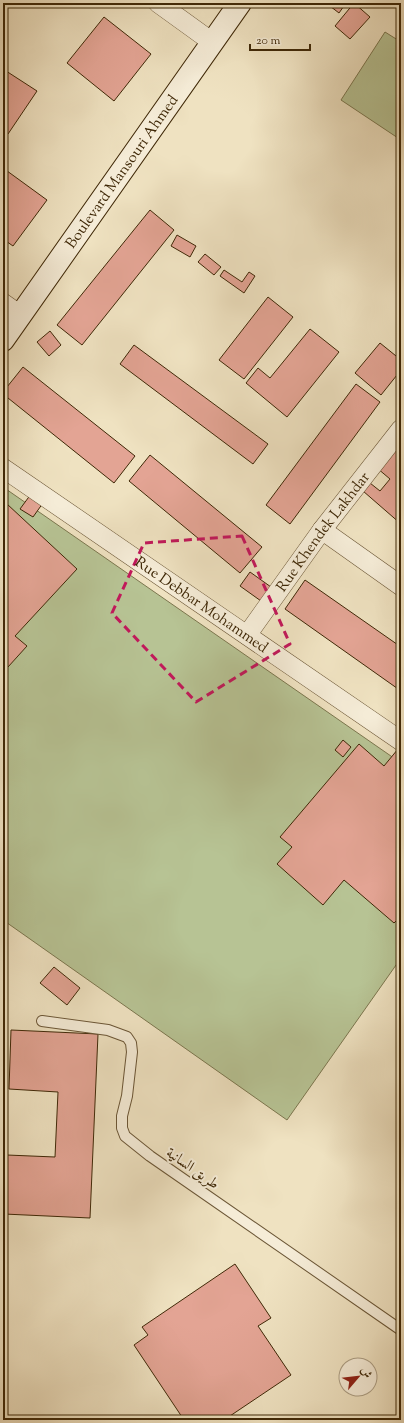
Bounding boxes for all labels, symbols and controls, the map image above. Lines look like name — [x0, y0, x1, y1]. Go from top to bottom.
scale bar — [250, 26, 310, 52]
text: 20 m — [256, 32, 281, 50]
street label: Boulevard Mansouri Ahmed — [61, 91, 184, 253]
street label: Rue Khendek Lakhdar — [272, 468, 376, 597]
street label: Rue Debbar Mohammed — [130, 552, 272, 659]
street label: طريق السانية — [161, 1143, 223, 1195]
north arrow — [338, 1357, 378, 1397]
text: ش — [356, 1364, 376, 1381]

